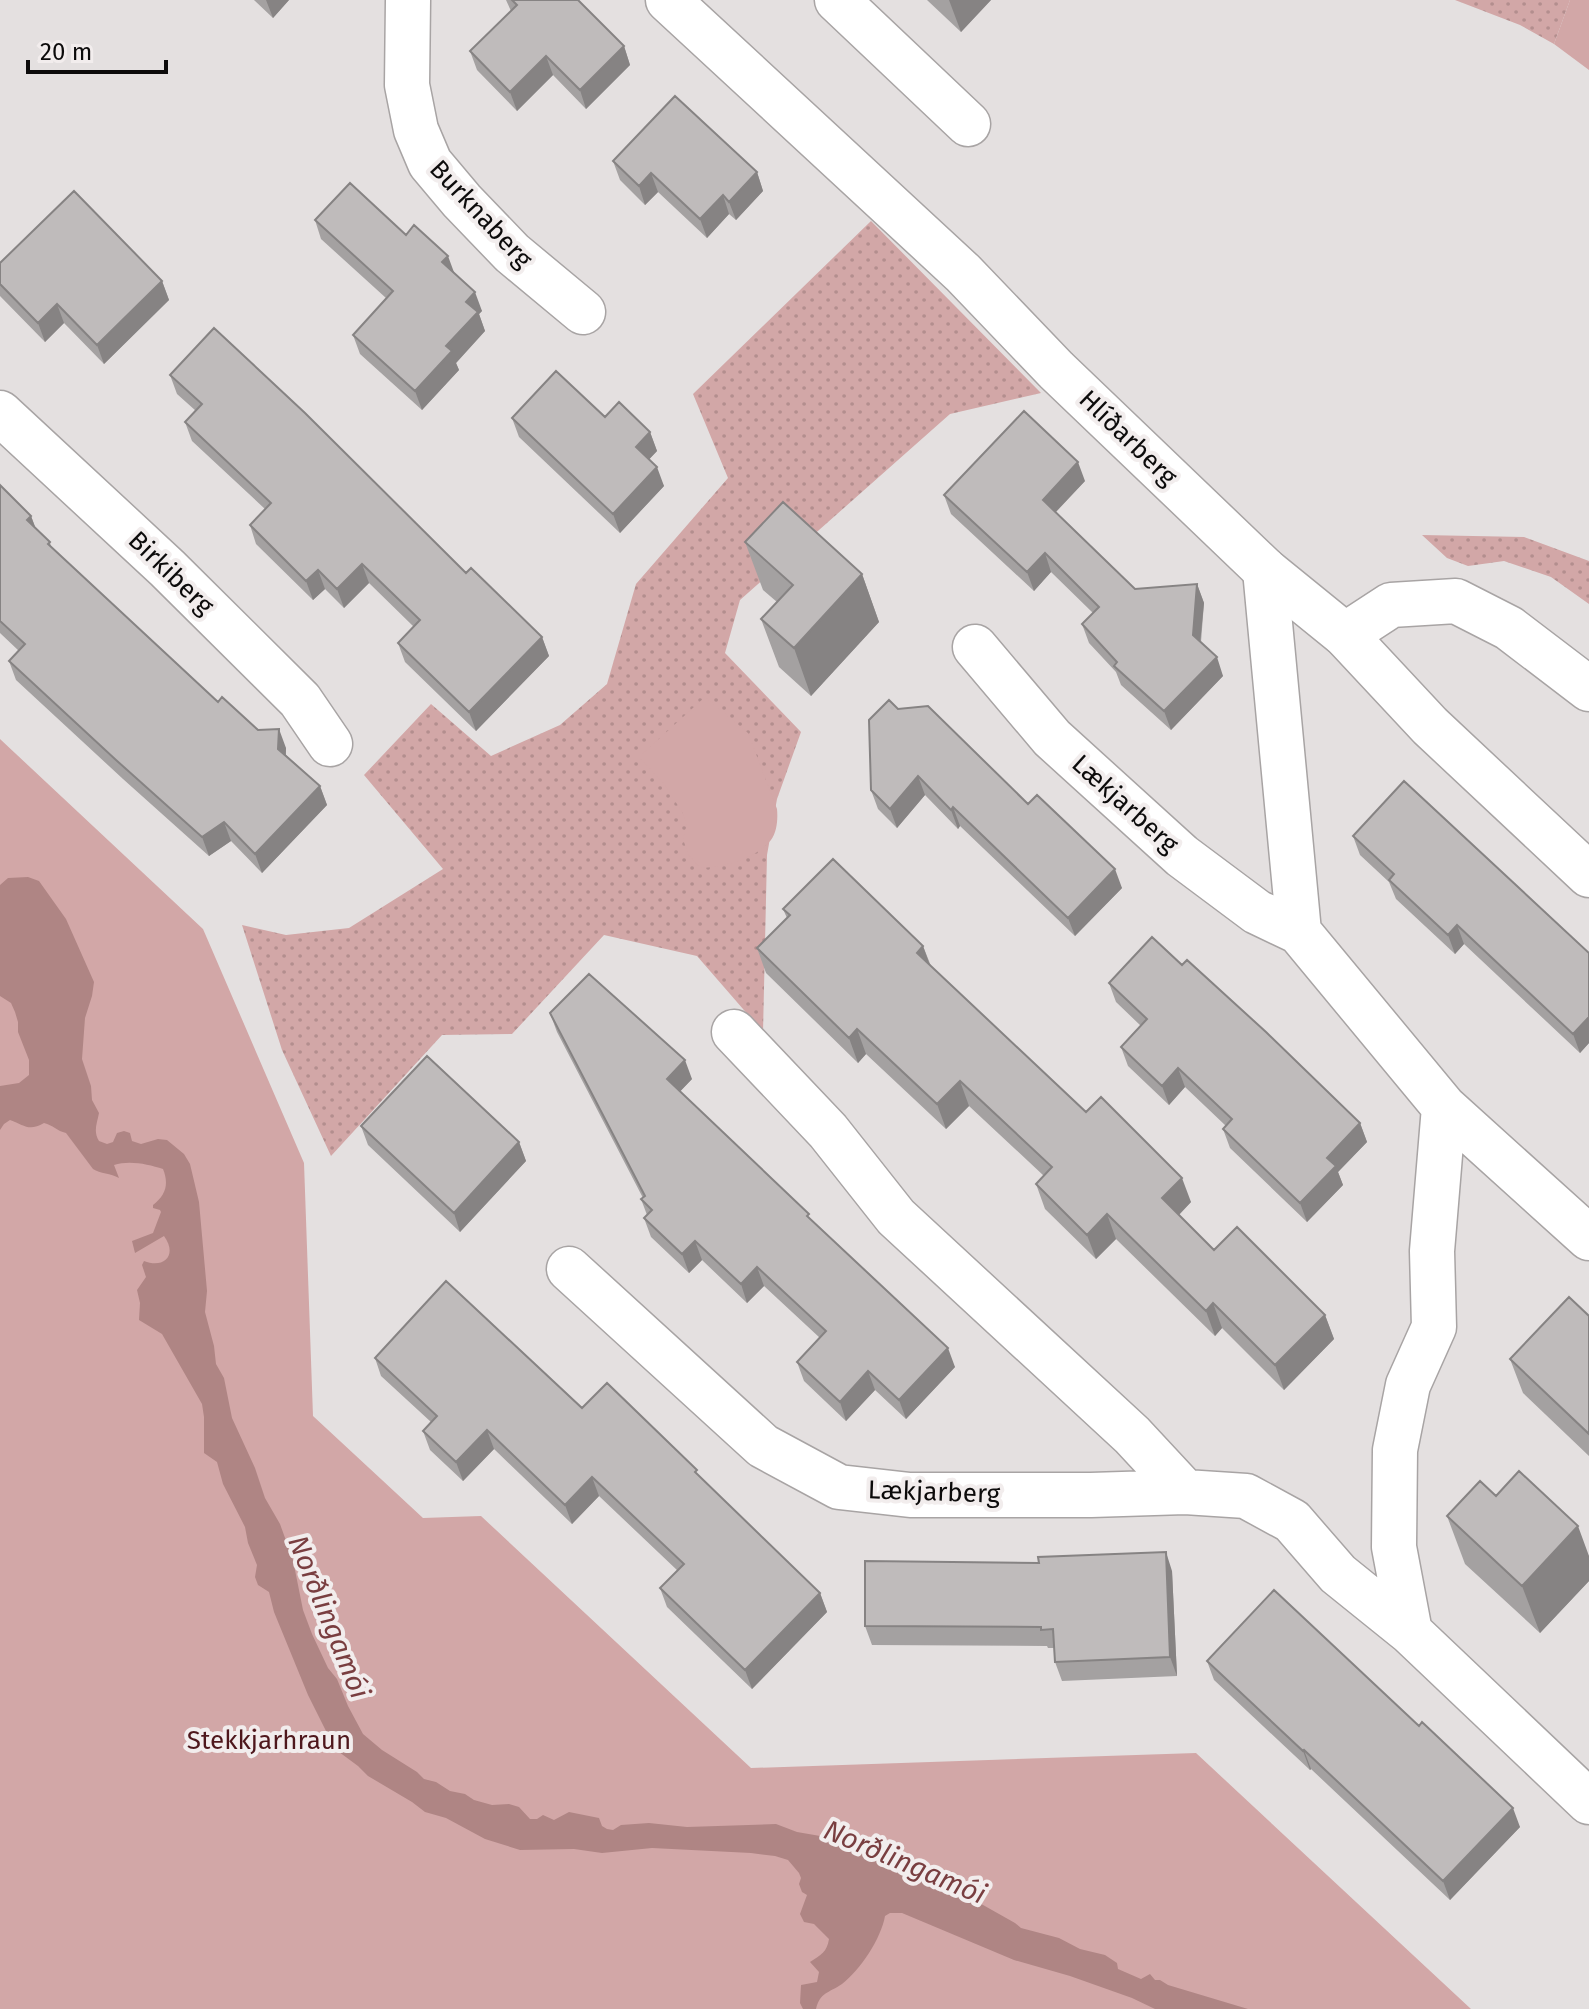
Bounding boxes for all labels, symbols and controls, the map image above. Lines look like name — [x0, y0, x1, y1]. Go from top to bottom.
scale bar — [28, 24, 166, 74]
text: 20 m — [40, 38, 92, 66]
street label: Burknaberg — [423, 154, 539, 275]
street label: Hlíðarberg — [1073, 384, 1184, 493]
street label: Birkiberg — [122, 525, 220, 622]
street label: Lækjarberg — [1065, 748, 1185, 860]
street label: Lækjarberg — [867, 1474, 1001, 1510]
water label: Norðlingamói — [281, 1531, 377, 1704]
park label: Stekkjarhraun — [187, 1725, 351, 1756]
water label: Norðlingamói — [819, 1813, 991, 1911]

